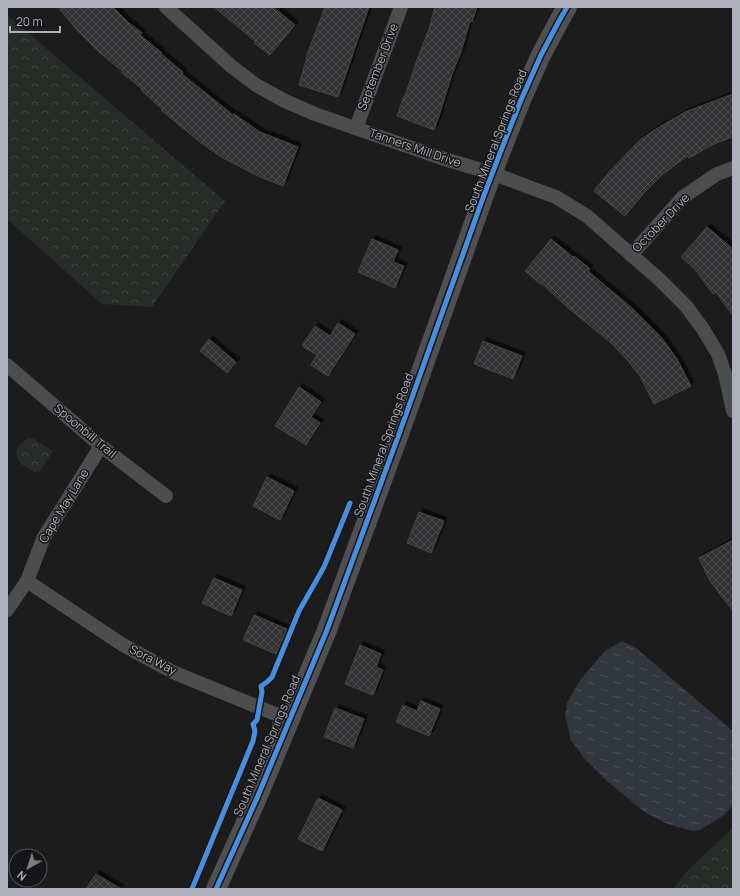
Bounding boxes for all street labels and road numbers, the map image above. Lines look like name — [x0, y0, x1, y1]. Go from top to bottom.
street label: September Drive — [353, 21, 402, 113]
street label: South Mineral Springs Road — [460, 67, 531, 215]
street label: Tanners Mill Drive — [367, 124, 463, 171]
street label: October Drive — [628, 189, 693, 256]
street label: South Mineral Springs Road — [350, 371, 417, 519]
street label: Spoonbill Trail — [50, 399, 120, 462]
street label: Cape May Lane — [35, 465, 92, 546]
street label: Sora Way — [127, 640, 180, 679]
street label: South Mineral Springs Road — [229, 673, 304, 819]

